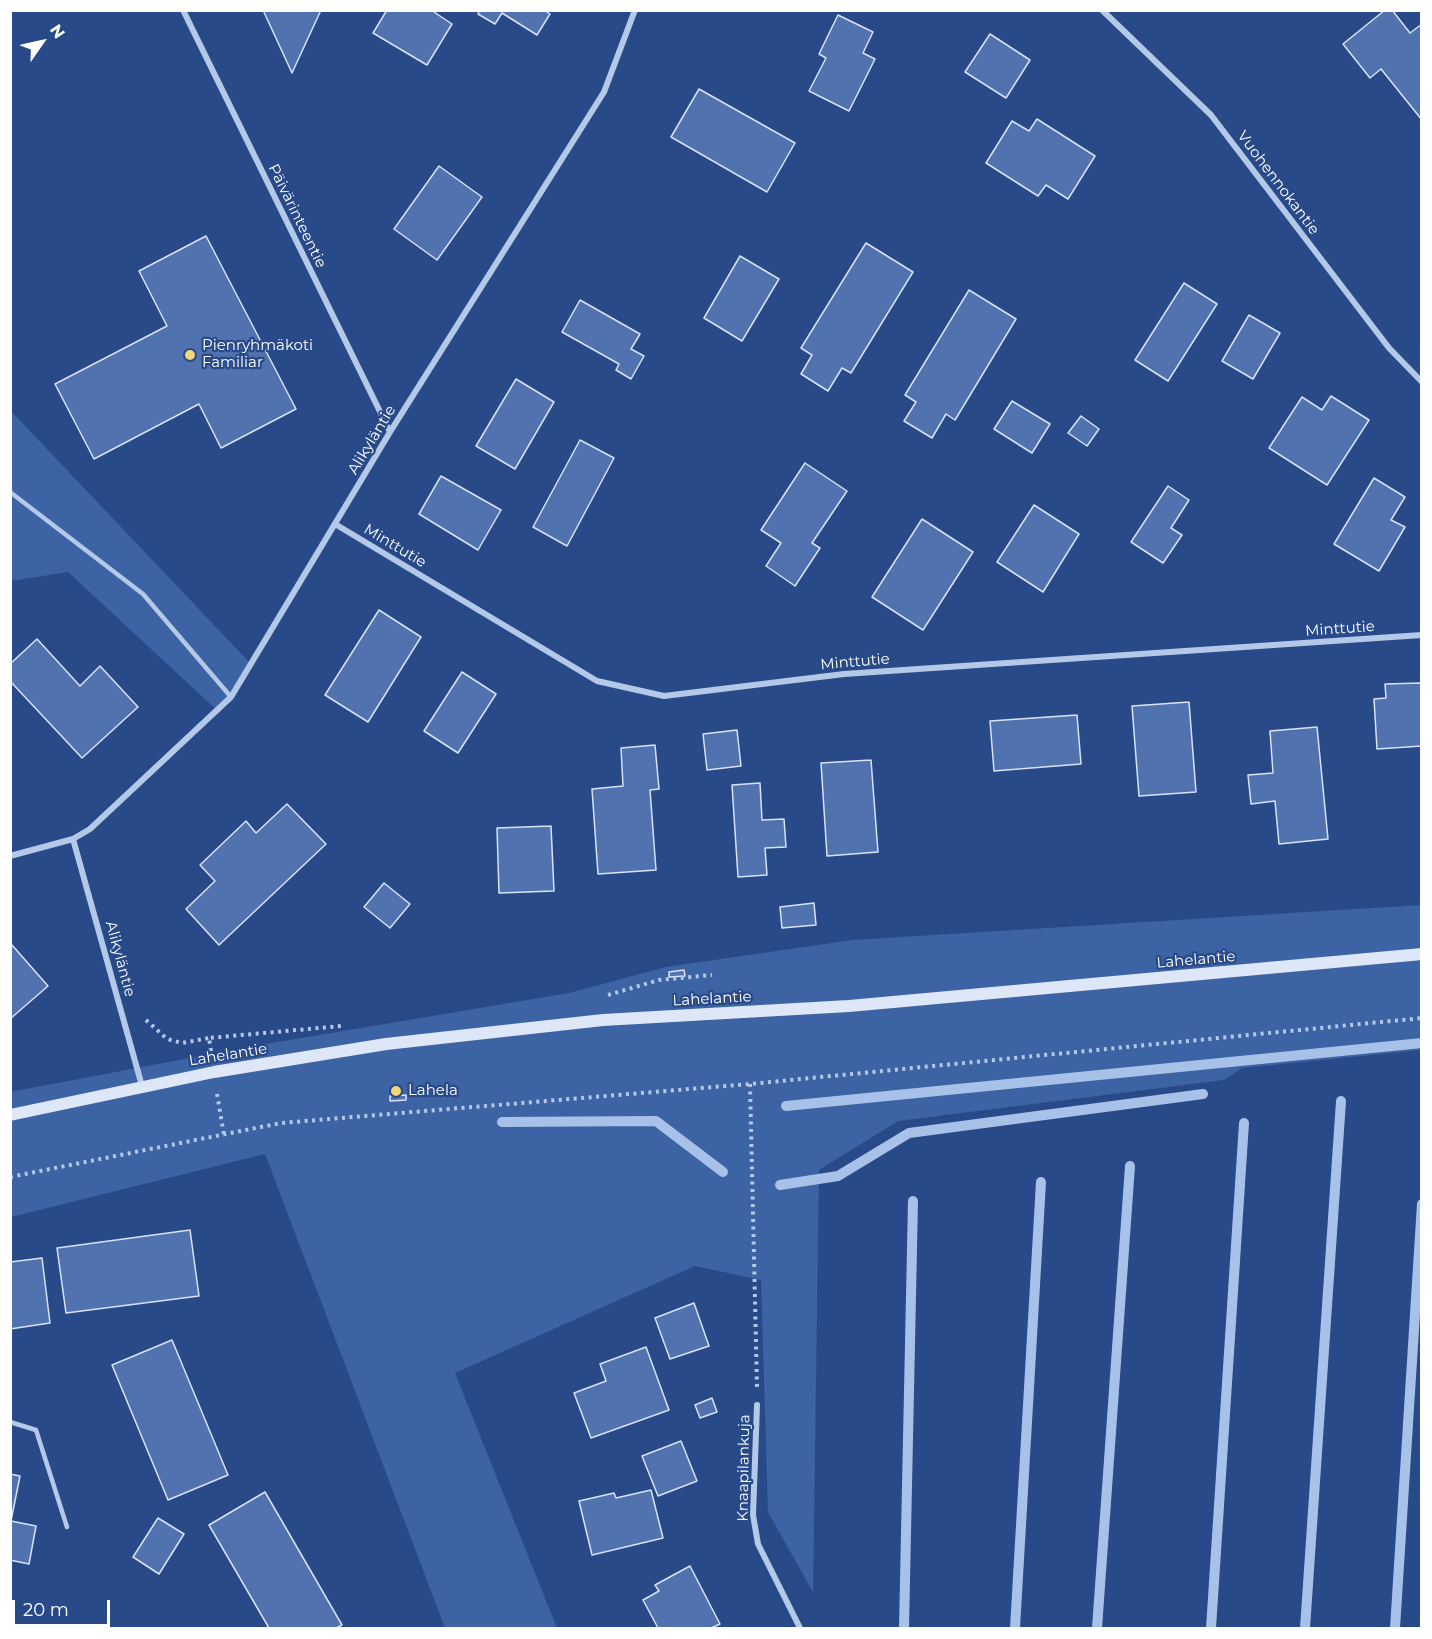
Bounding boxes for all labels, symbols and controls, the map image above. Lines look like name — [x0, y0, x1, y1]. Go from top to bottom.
north arrow — [12, 12, 72, 72]
text: N — [46, 21, 69, 42]
street label: Vuohennokantie — [1233, 128, 1323, 238]
street label: Päivärinteentie — [264, 161, 330, 271]
place label: Pienryhmäkoti Familiar — [202, 337, 313, 372]
marker: Pienryhmäkoti Familiar — [183, 348, 197, 362]
street label: Alikyläntie — [344, 402, 400, 478]
street label: Minttutie — [360, 520, 430, 572]
street label: Minttutie — [1305, 618, 1375, 640]
street label: Minttutie — [819, 650, 891, 674]
street label: Alikyläntie — [101, 919, 139, 999]
street label: Lahelantie — [1156, 948, 1236, 972]
street label: Lahelantie — [672, 988, 752, 1010]
street label: Lahelantie — [188, 1040, 268, 1070]
place label: Lahela — [408, 1082, 458, 1100]
marker: Lahela — [389, 1084, 403, 1098]
street label: Knaapilankuja — [734, 1414, 754, 1522]
scale bar — [15, 1588, 112, 1626]
text: 20 m — [23, 1599, 69, 1621]

